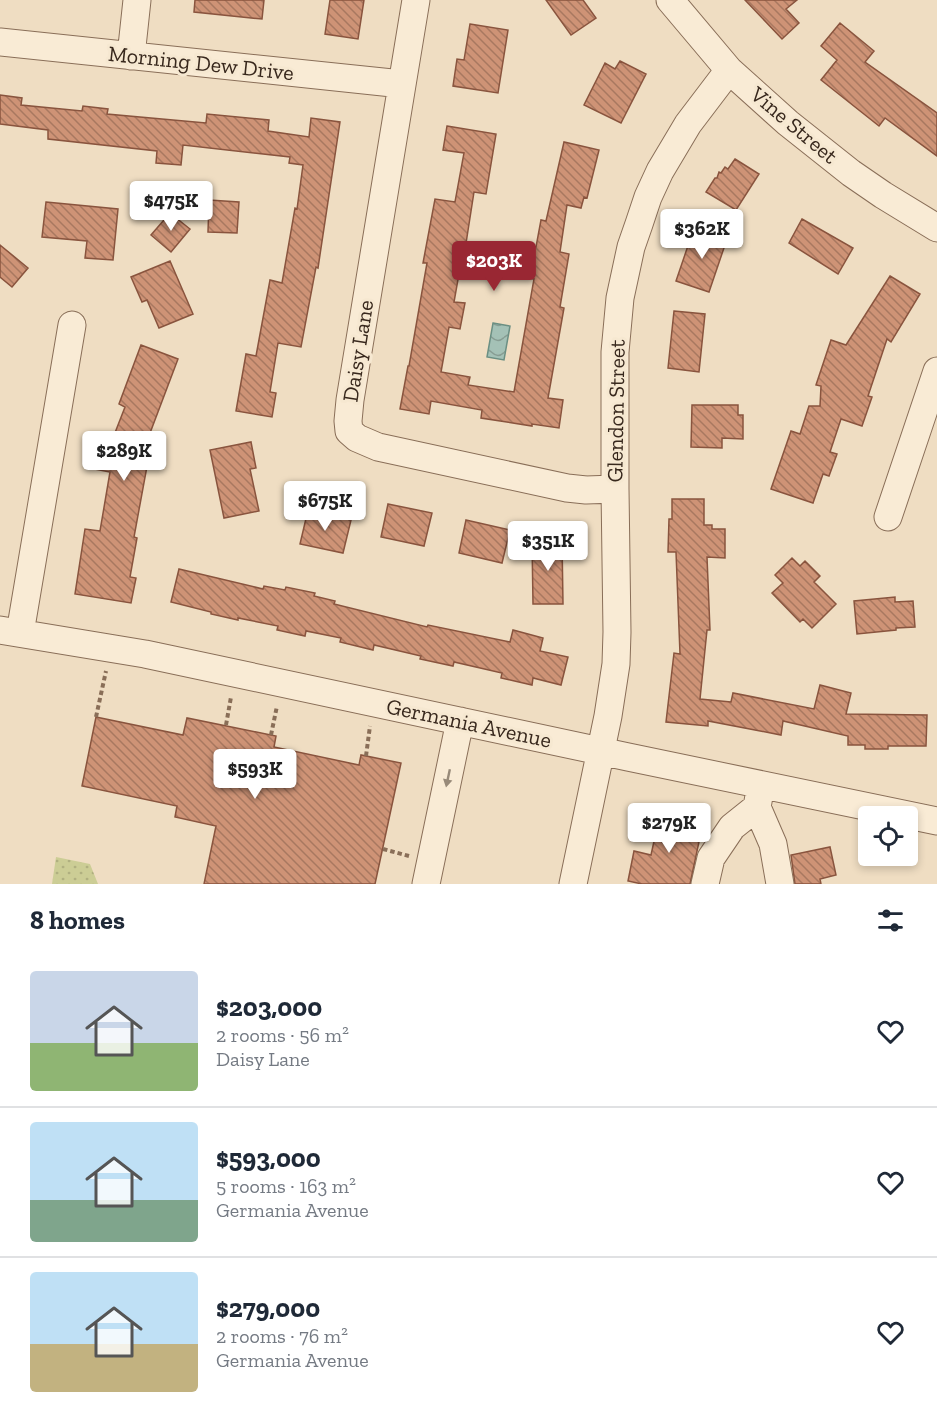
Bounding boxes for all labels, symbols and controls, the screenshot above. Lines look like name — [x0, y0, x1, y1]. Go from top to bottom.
street label: Morning Dew Drive — [107, 40, 295, 86]
street label: Vine Street — [744, 80, 844, 170]
pin: $475K — [129, 181, 213, 232]
text: $475K — [144, 188, 198, 212]
pin: $362K — [660, 209, 744, 260]
text: $362K — [674, 216, 730, 240]
pin: $203K — [452, 241, 536, 292]
text: $203K — [466, 248, 522, 272]
street label: Daisy Lane — [337, 298, 379, 404]
street label: Glendon Street — [601, 338, 631, 483]
pin: $289K — [82, 431, 166, 482]
text: $289K — [96, 438, 152, 462]
pin: $675K — [283, 481, 367, 532]
text: $675K — [298, 488, 352, 512]
pin: $351K — [506, 521, 590, 572]
text: $351K — [522, 528, 574, 552]
street label: Germania Avenue — [384, 692, 554, 754]
pin: $593K — [213, 749, 297, 800]
text: $593K — [227, 756, 283, 780]
one-way arrow — [443, 769, 452, 788]
pin: $279K — [627, 803, 711, 854]
map controls — [858, 806, 918, 866]
button: locate — [858, 806, 918, 866]
text: $279K — [642, 810, 696, 834]
text: 8 homes — [30, 904, 125, 936]
icon: filters — [874, 904, 907, 937]
text: $203,000 — [216, 991, 322, 1023]
icon: home — [78, 995, 150, 1067]
icon: heart — [874, 1015, 907, 1048]
text: 2 rooms · 56 m² — [216, 1023, 349, 1047]
text: Daisy Lane — [216, 1047, 310, 1071]
text: $593,000 — [216, 1142, 321, 1174]
icon: home — [78, 1146, 150, 1218]
icon: heart — [874, 1166, 907, 1199]
text: 5 rooms · 163 m² — [216, 1174, 356, 1198]
text: Germania Avenue — [216, 1198, 369, 1222]
text: $279,000 — [216, 1292, 320, 1324]
icon: home — [78, 1296, 150, 1368]
icon: heart — [874, 1316, 907, 1349]
text: 2 rooms · 76 m² — [216, 1324, 348, 1348]
text: Germania Avenue — [216, 1348, 369, 1372]

